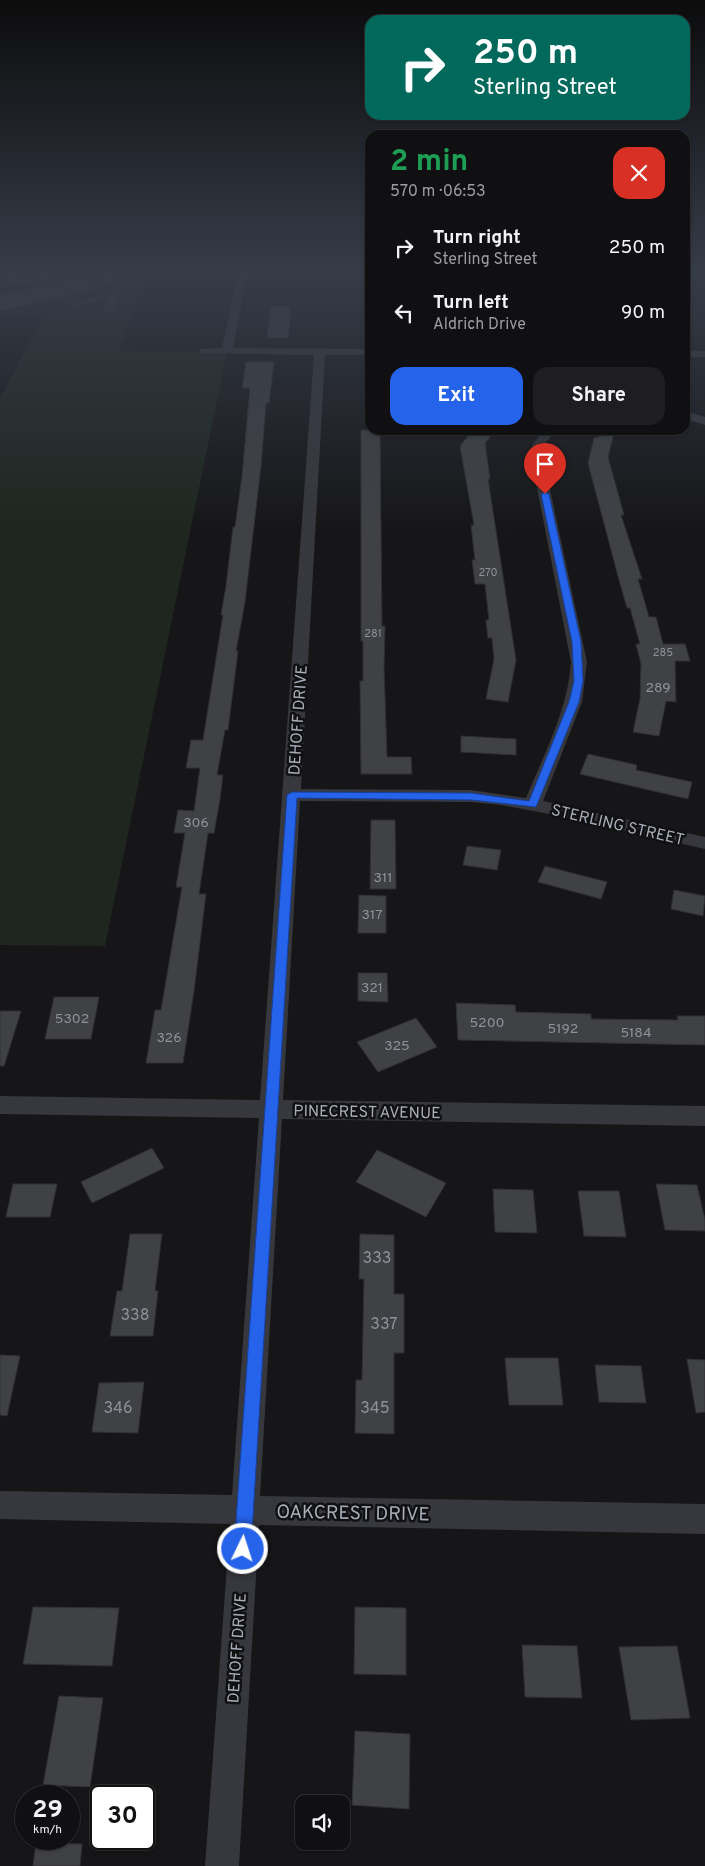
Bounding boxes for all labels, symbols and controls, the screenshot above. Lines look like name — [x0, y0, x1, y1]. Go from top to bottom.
text: 250 m — [473, 32, 578, 76]
icon: right — [390, 35, 455, 100]
text: Sterling Street — [473, 75, 617, 102]
text: 2 min — [390, 144, 468, 181]
button: close — [613, 147, 665, 199]
text: 570 m · 06:53 — [390, 182, 486, 202]
text: Turn right — [433, 226, 521, 250]
icon: right — [390, 234, 418, 262]
text: 250 m — [609, 236, 665, 260]
text: Sterling Street — [433, 250, 538, 270]
text: Turn left — [433, 291, 509, 315]
icon: left — [390, 299, 418, 327]
text: 90 m — [621, 301, 665, 325]
text: Aldrich Drive — [433, 315, 526, 335]
button: Exit — [390, 367, 523, 425]
button: Share — [533, 367, 665, 425]
pin — [524, 443, 566, 494]
icon: arrive — [531, 450, 559, 478]
house number: 270 — [478, 566, 498, 580]
house number: 281 — [364, 627, 382, 641]
house number: 285 — [653, 646, 673, 660]
street label: DEHOFF DRIVE — [285, 664, 313, 776]
house number: 289 — [645, 680, 671, 697]
street label: STERLING STREET — [549, 801, 686, 851]
house number: 306 — [183, 815, 209, 832]
house number: 311 — [374, 870, 392, 887]
house number: 317 — [362, 907, 382, 924]
house number: 321 — [361, 980, 383, 997]
house number: 5302 — [55, 1011, 89, 1028]
house number: 5200 — [469, 1015, 505, 1032]
house number: 5192 — [548, 1021, 578, 1038]
house number: 5184 — [620, 1025, 652, 1042]
house number: 326 — [156, 1030, 182, 1047]
house number: 325 — [384, 1038, 410, 1055]
street label: PINECREST AVENUE — [293, 1102, 441, 1124]
house number: 333 — [363, 1249, 391, 1269]
house number: 338 — [120, 1306, 150, 1326]
house number: 337 — [370, 1315, 398, 1335]
house number: 346 — [103, 1399, 133, 1419]
house number: 345 — [360, 1399, 390, 1419]
street label: OAKCREST DRIVE — [276, 1501, 430, 1527]
position arrow — [216, 1522, 268, 1574]
street label: DEHOFF DRIVE — [224, 1592, 252, 1704]
speed limit sign: 30 — [90, 1785, 155, 1850]
text: 29 — [32, 1795, 63, 1827]
map controls — [295, 1795, 350, 1850]
button: sound — [295, 1795, 350, 1850]
text: km/h — [33, 1822, 62, 1838]

